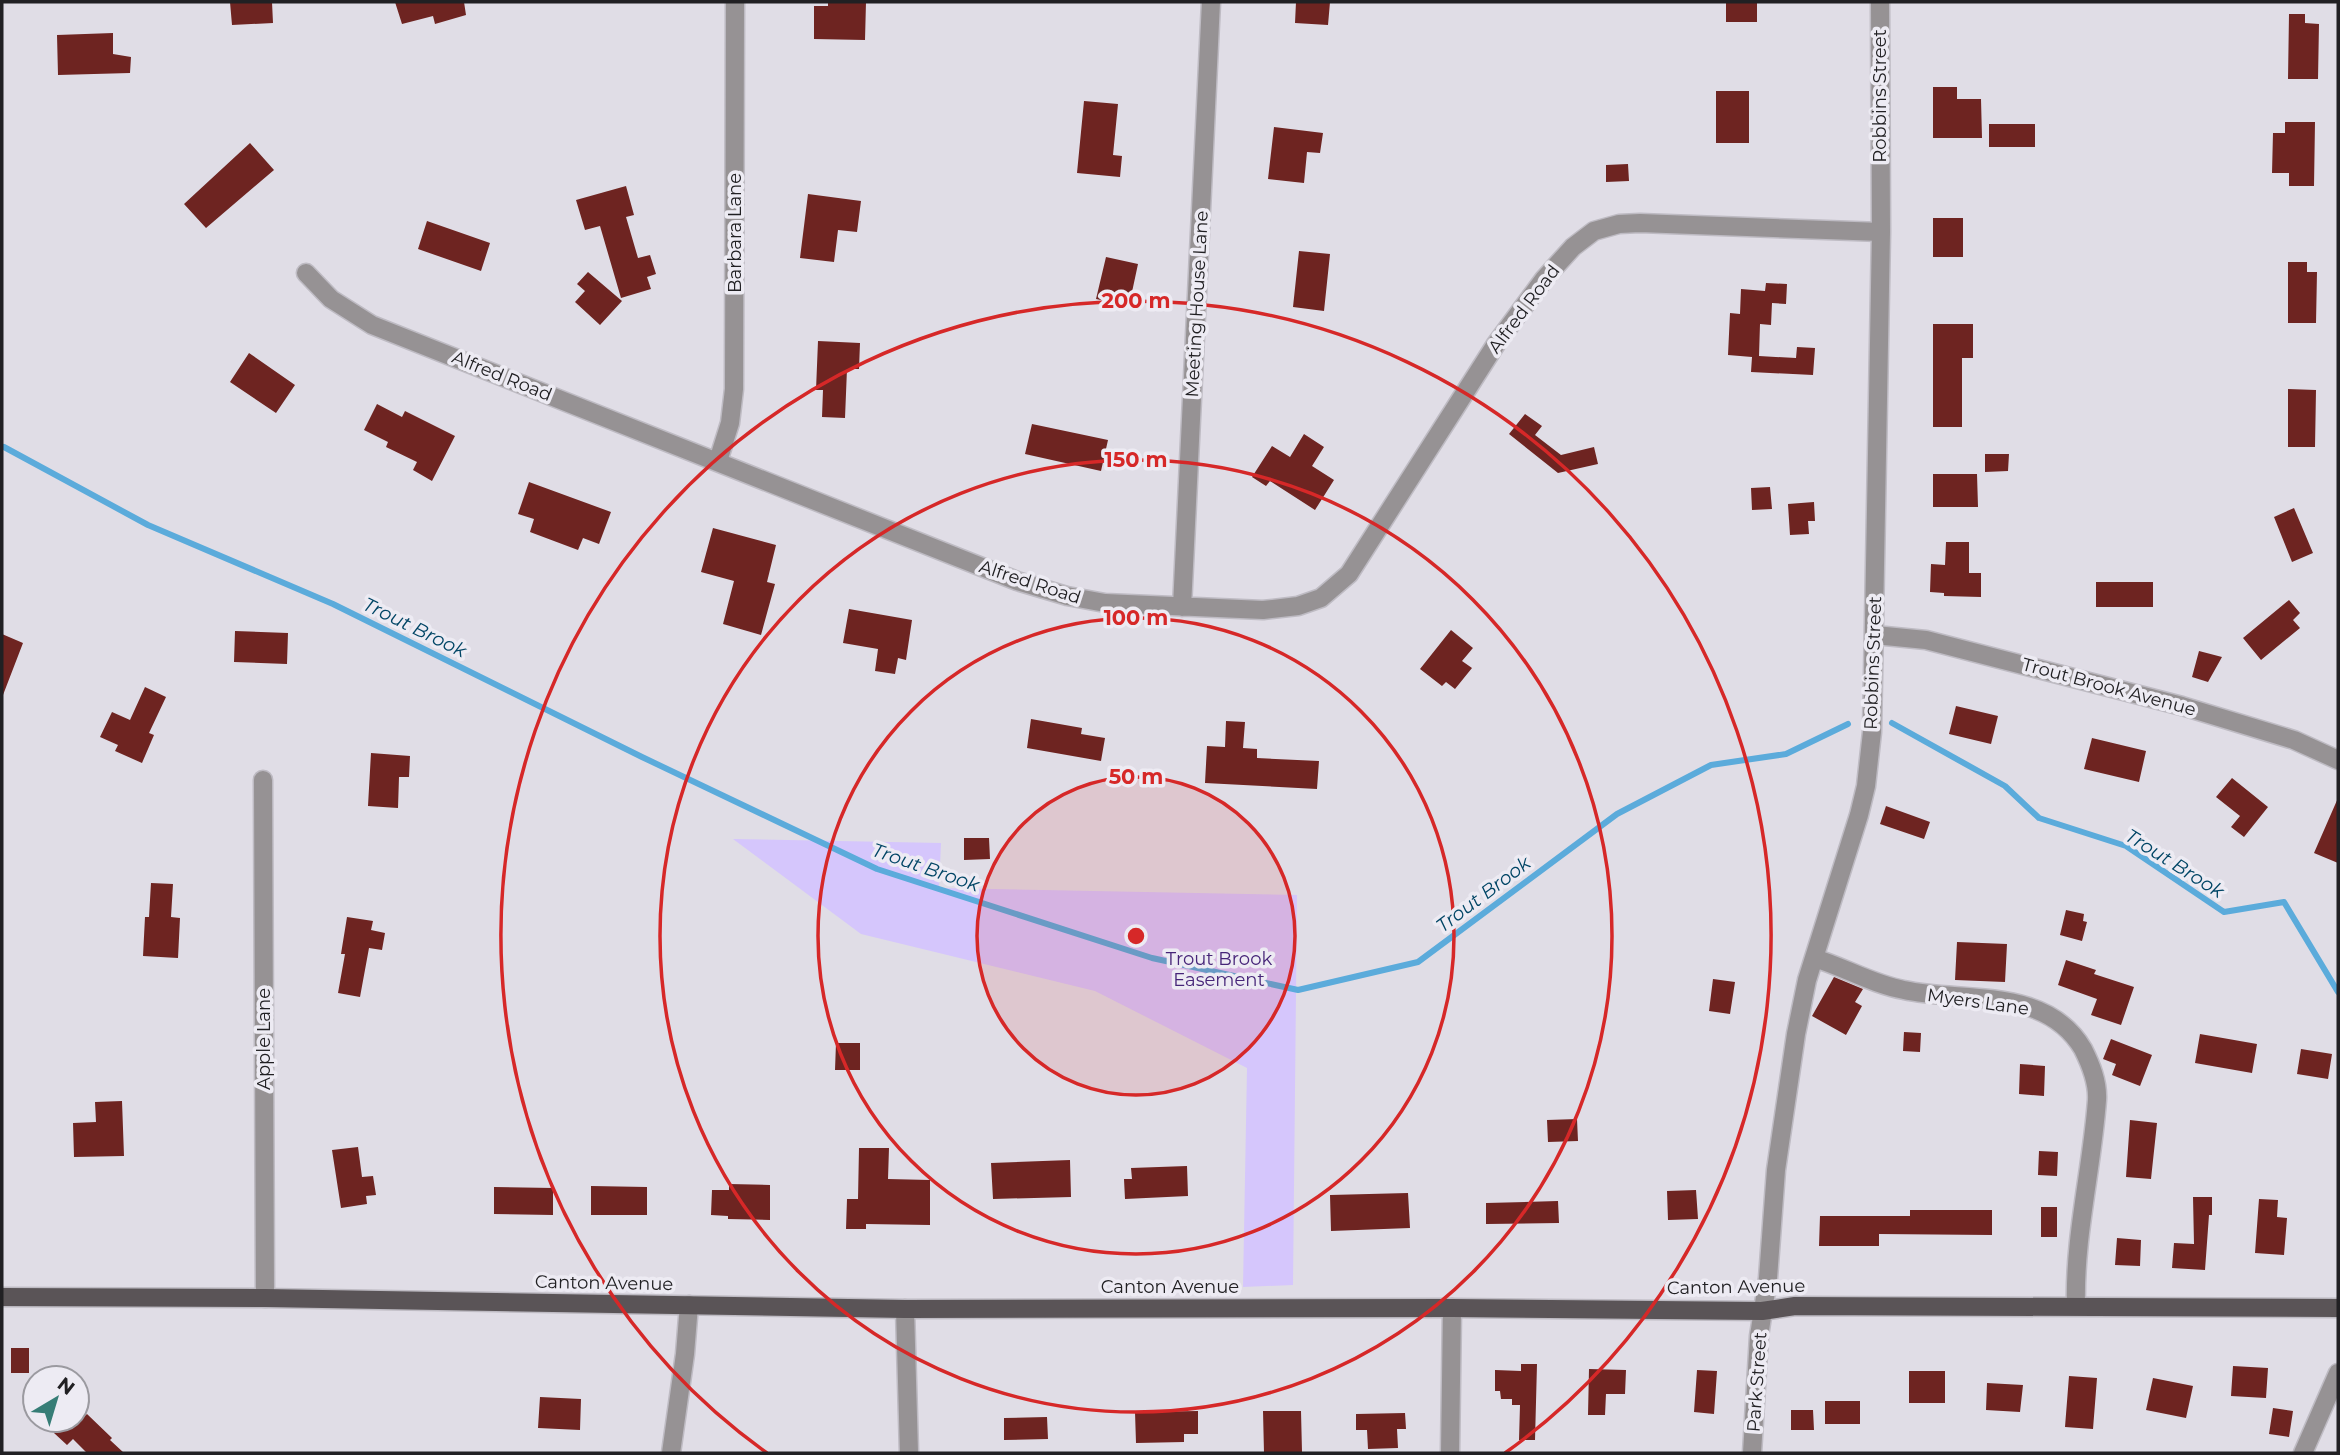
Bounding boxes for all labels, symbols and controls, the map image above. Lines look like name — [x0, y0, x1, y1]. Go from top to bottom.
street label: Robbins Street — [1869, 29, 1891, 163]
street label: Barbara Lane — [724, 173, 746, 293]
street label: Meeting House Lane — [1181, 210, 1213, 398]
street label: Alfred Road — [1483, 260, 1565, 358]
text: 200 m — [1102, 288, 1170, 313]
street label: Alfred Road — [449, 346, 555, 406]
text: 150 m — [1105, 447, 1167, 472]
street label: Alfred Road — [976, 555, 1084, 609]
water label: Trout Brook — [359, 593, 471, 663]
street label: Robbins Street — [1860, 596, 1886, 730]
text: 100 m — [1104, 605, 1168, 630]
street label: Trout Brook Avenue — [2020, 653, 2198, 721]
text: 50 m — [1109, 764, 1163, 789]
water label: Trout Brook — [2121, 824, 2229, 903]
water label: Trout Brook — [869, 838, 983, 897]
water label: Trout Brook — [1432, 851, 1536, 937]
centre of rings — [1124, 924, 1148, 948]
park label: Trout Brook Easement — [1166, 948, 1272, 991]
street label: Myers Lane — [1926, 984, 2030, 1020]
street label: Apple Lane — [253, 988, 275, 1090]
street label: Canton Avenue — [535, 1271, 674, 1295]
street label: Canton Avenue — [1667, 1275, 1806, 1299]
street label: Canton Avenue — [1101, 1276, 1239, 1298]
street label: Park Street — [1743, 1331, 1771, 1433]
north arrow — [21, 1364, 91, 1434]
text: N — [53, 1372, 79, 1400]

